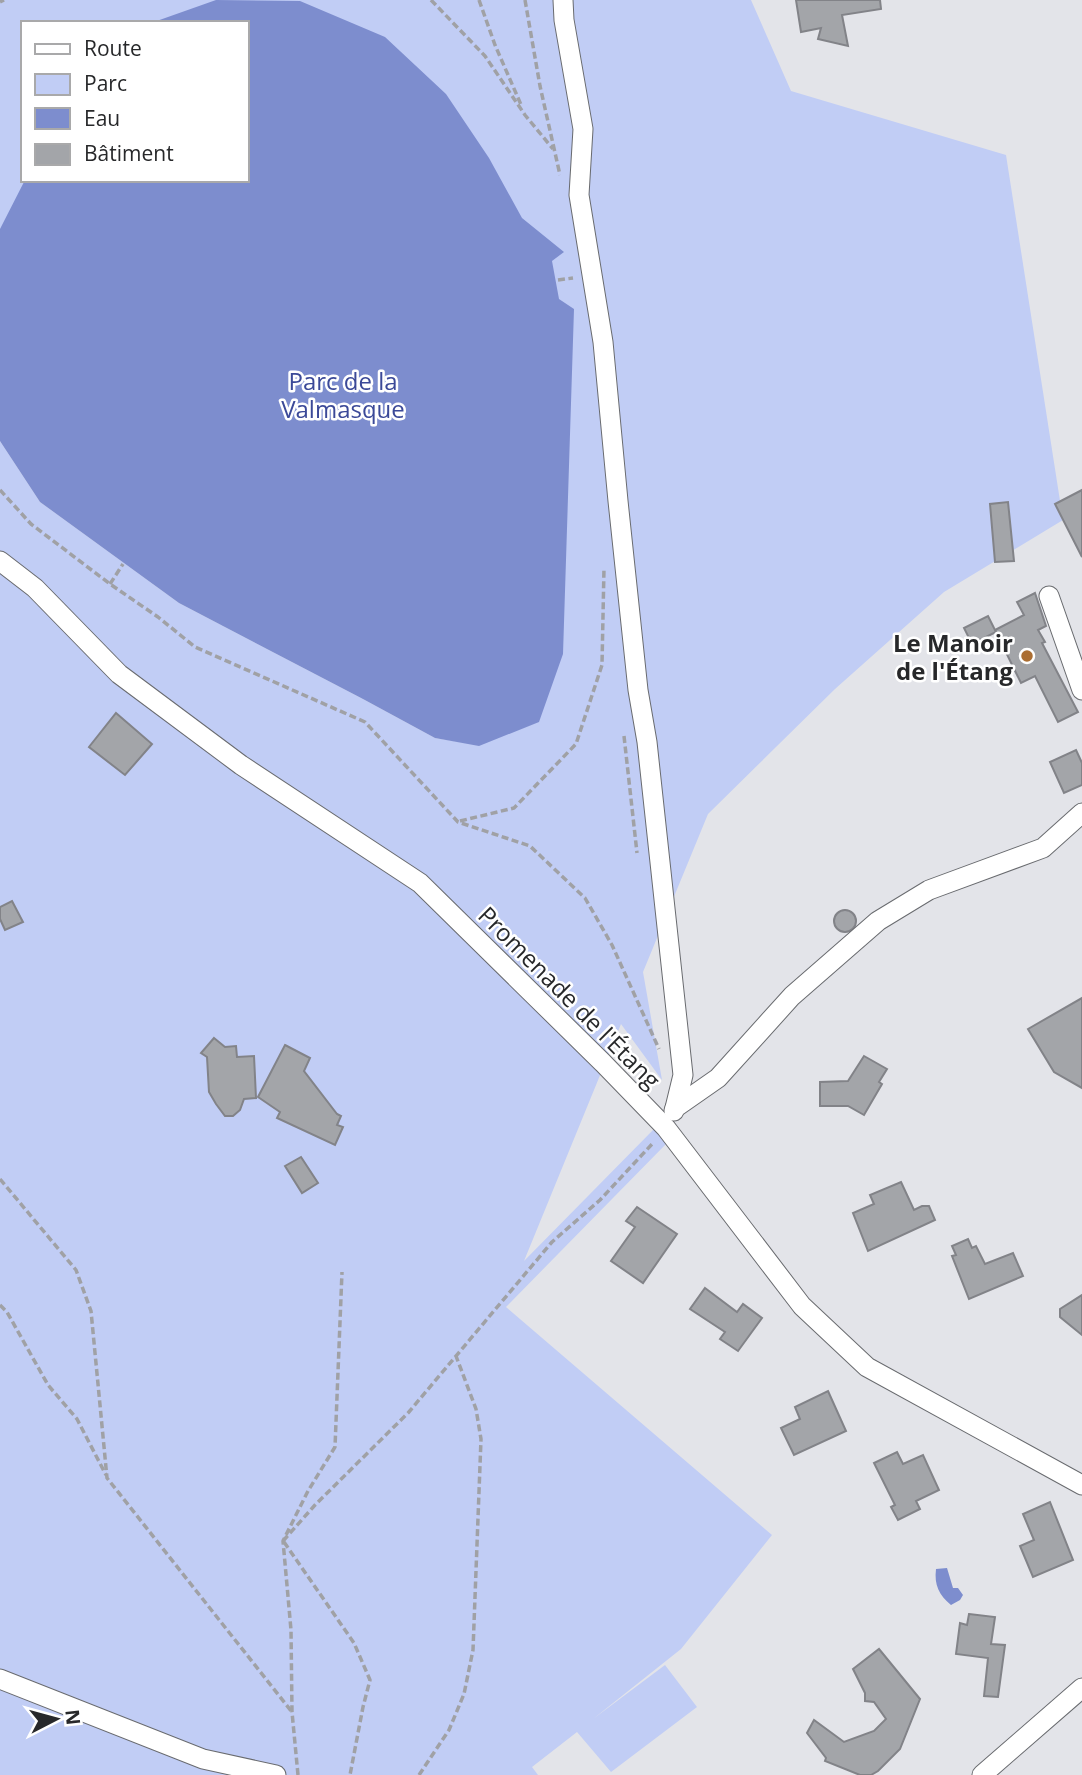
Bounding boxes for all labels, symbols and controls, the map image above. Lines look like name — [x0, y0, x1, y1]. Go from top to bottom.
legend — [21, 21, 248, 182]
text: Route — [84, 34, 142, 62]
text: Parc — [84, 69, 127, 97]
text: Eau — [84, 104, 120, 132]
text: Bâtiment — [84, 139, 174, 167]
park label: Parc de la Valmasque — [281, 364, 405, 425]
place label: Le Manoir de l'Étang — [893, 626, 1013, 687]
marker: Le Manoir de l'Étang — [1019, 648, 1035, 664]
street label: Promenade de l'Étang — [472, 899, 668, 1095]
north arrow — [21, 1684, 91, 1754]
text: N — [59, 1708, 87, 1726]

